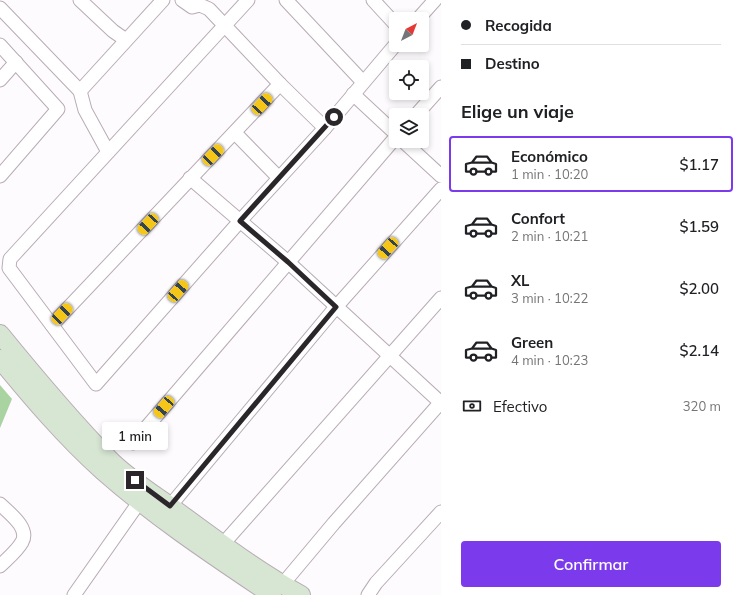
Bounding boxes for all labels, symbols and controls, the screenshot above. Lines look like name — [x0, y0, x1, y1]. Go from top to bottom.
north arrow — [389, 12, 429, 52]
map controls — [389, 12, 429, 148]
text: Recogida — [485, 16, 552, 35]
text: Destino — [485, 54, 540, 73]
button: locate — [389, 60, 429, 100]
car — [249, 91, 275, 117]
text: Elige un viaje — [461, 100, 574, 123]
route start — [325, 108, 343, 126]
button: layers — [389, 108, 429, 148]
car — [200, 142, 226, 168]
icon: car — [463, 146, 499, 182]
text: Económico — [511, 147, 588, 166]
text: $1.17 — [679, 155, 719, 174]
text: 1 min · 10:20 — [511, 166, 588, 182]
icon: car — [463, 208, 499, 244]
text: Confort — [511, 209, 565, 228]
car — [135, 211, 161, 237]
text: $1.59 — [679, 217, 719, 236]
text: 2 min · 10:21 — [511, 228, 588, 244]
car — [376, 235, 400, 261]
icon: car — [463, 270, 499, 306]
text: XL — [511, 271, 529, 290]
car — [166, 278, 190, 304]
text: $2.00 — [679, 279, 719, 298]
text: 3 min · 10:22 — [511, 290, 588, 306]
car — [49, 301, 75, 327]
icon: car — [463, 332, 499, 368]
text: Green — [511, 333, 553, 352]
text: $2.14 — [679, 341, 719, 360]
text: 4 min · 10:23 — [511, 352, 588, 368]
car — [152, 394, 176, 420]
icon: cash — [461, 395, 483, 417]
text: Efectivo — [493, 397, 547, 416]
text: 320 m — [683, 398, 721, 414]
callout: 1 min — [102, 422, 168, 450]
text: 1 min — [118, 428, 152, 444]
route end — [126, 471, 144, 489]
button: Confirmar — [461, 541, 721, 587]

